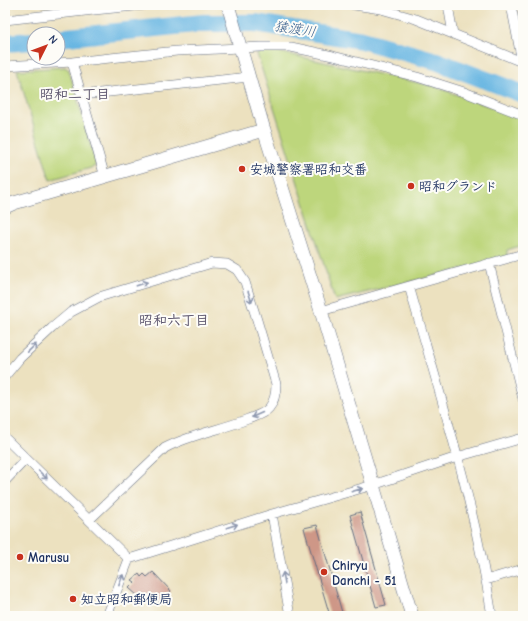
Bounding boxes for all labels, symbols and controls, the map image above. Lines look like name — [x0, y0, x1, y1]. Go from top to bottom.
water label: 猿渡川 — [273, 17, 317, 41]
north arrow — [26, 26, 66, 66]
text: N — [46, 33, 60, 47]
district label: 昭和二丁目 — [40, 86, 110, 103]
place label: 安城警察署昭和交番 — [250, 162, 367, 177]
marker: 安城警察署昭和交番 — [237, 164, 247, 174]
place label: 昭和グランド — [419, 179, 497, 194]
marker: 昭和グランド — [406, 181, 416, 191]
one-way arrow — [136, 280, 148, 288]
one-way arrow — [247, 291, 254, 304]
district label: 昭和六丁目 — [139, 312, 209, 329]
one-way arrow — [27, 343, 37, 352]
one-way arrow — [252, 412, 264, 419]
one-way arrow — [38, 470, 48, 480]
one-way arrow — [350, 485, 363, 493]
one-way arrow — [225, 522, 238, 529]
place label: Marusu — [28, 550, 69, 565]
marker: Marusu — [15, 552, 25, 562]
place label: Chiryu Danchi - 51 — [332, 558, 396, 588]
marker: Chiryu Danchi - 51 — [319, 567, 329, 577]
one-way arrow — [279, 571, 287, 584]
one-way arrow — [118, 574, 126, 586]
place label: 知立昭和郵便局 — [81, 592, 172, 607]
marker: 知立昭和郵便局 — [68, 594, 78, 604]

